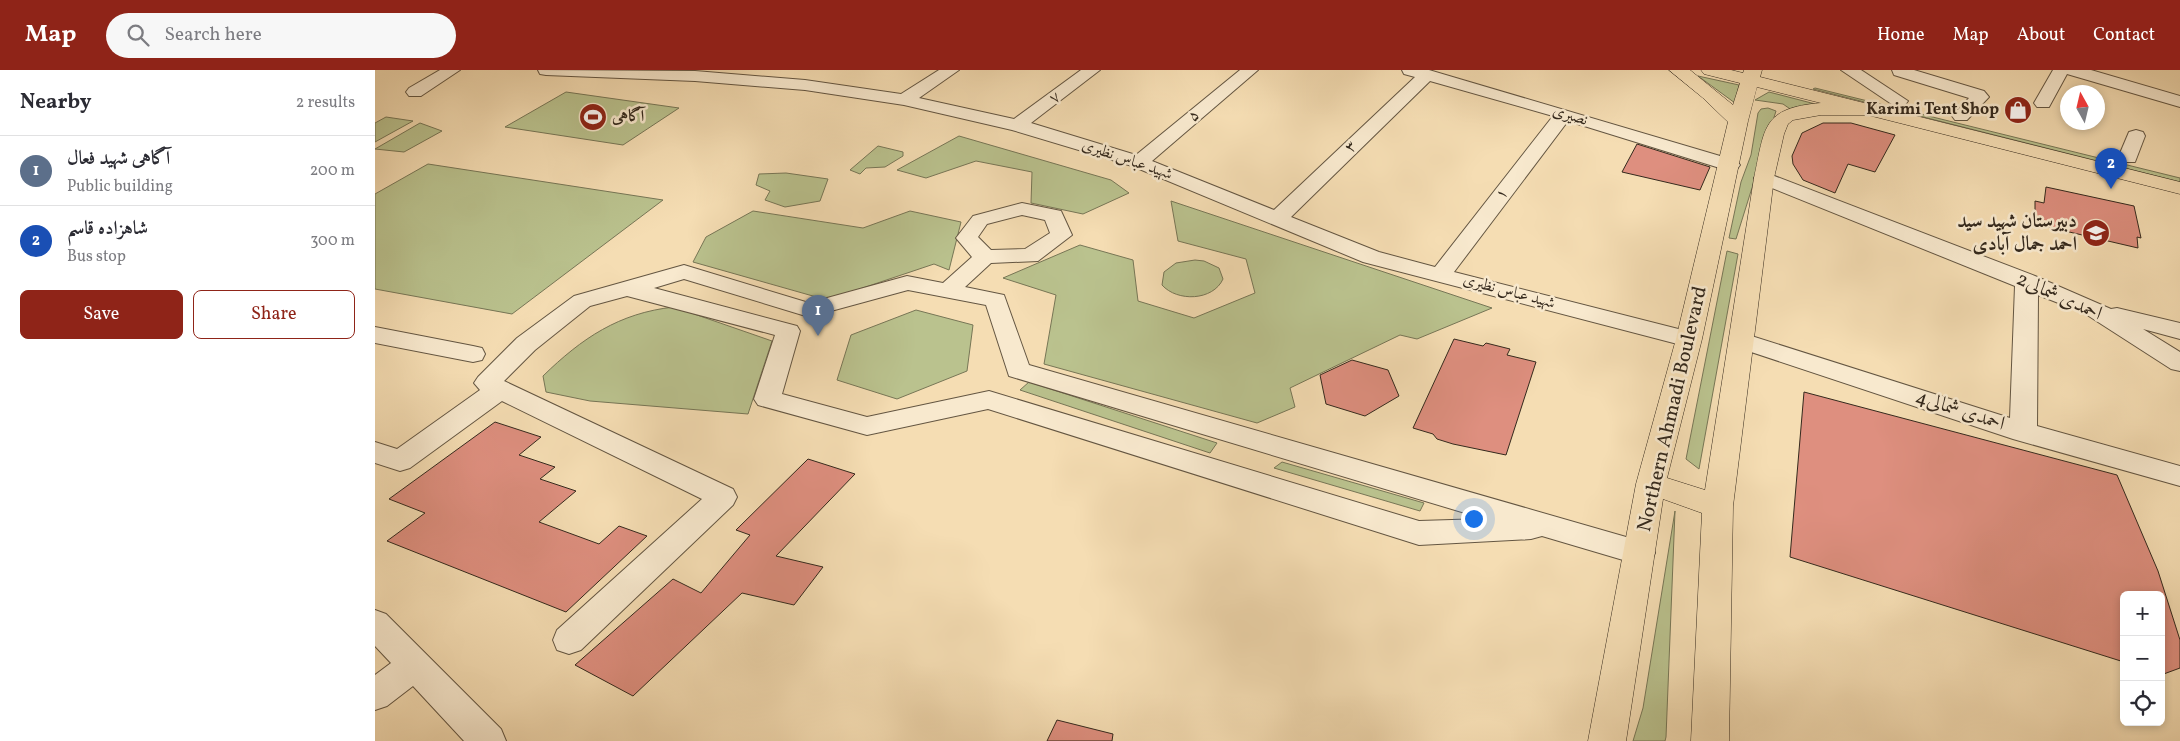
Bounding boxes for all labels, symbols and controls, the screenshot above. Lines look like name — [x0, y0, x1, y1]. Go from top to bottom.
search box — [106, 13, 456, 58]
text: Map — [25, 18, 76, 52]
icon: search — [124, 21, 152, 49]
text: Search here — [164, 22, 262, 48]
text: Home — [1877, 23, 1925, 48]
text: Map — [1953, 23, 1989, 48]
text: About — [2017, 23, 2065, 48]
text: Contact — [2093, 23, 2155, 48]
north arrow — [2060, 85, 2105, 130]
street label: ۷ — [1045, 86, 1065, 110]
text: Nearby — [20, 88, 91, 117]
text: 2 results — [296, 92, 355, 114]
shop icon: Karimi Tent Shop — [2003, 95, 2033, 125]
place label: Karimi Tent Shop — [1866, 99, 1999, 121]
street label: نصیری — [1550, 100, 1590, 132]
sports icon: آگاهی — [578, 102, 608, 132]
street label: ۵ — [1183, 105, 1205, 127]
place label: آگاهی — [611, 106, 647, 128]
street label: شهید عباس نظیری — [1079, 134, 1175, 186]
street label: ۳ — [1340, 136, 1362, 158]
text: آگاهی شهید فعال — [67, 146, 170, 172]
pin: 2 — [2095, 148, 2127, 189]
text: 1 — [33, 160, 39, 182]
text: 200 m — [310, 160, 355, 182]
text: Public building — [67, 176, 173, 198]
street label: ۱ — [1490, 184, 1514, 204]
place label: دبیرستان شهید سید احمد جمال آبادی — [1957, 208, 2077, 259]
text: شاهزاده قاسم — [67, 216, 148, 242]
school or university icon: دبیرستان شهید سید احمد جمال آبادی — [2081, 218, 2111, 248]
text: 2 — [32, 230, 40, 252]
text: 300 m — [310, 230, 355, 252]
text: Bus stop — [67, 246, 126, 268]
street label: 2احمدی شمالی — [2012, 266, 2106, 328]
street label: شهید عباس نظیری — [1460, 269, 1558, 315]
street label: Northern Ahmadi Boulevard — [1631, 283, 1715, 535]
button: Save — [20, 290, 183, 339]
button: Share — [193, 290, 355, 339]
pin: 1 — [802, 295, 834, 336]
street label: 4احمدی شمالی — [1912, 383, 2008, 439]
your location — [1461, 506, 1487, 532]
map controls — [2120, 591, 2165, 726]
button: + — [2120, 591, 2165, 636]
button: − — [2120, 636, 2165, 681]
button: locate — [2120, 681, 2165, 726]

